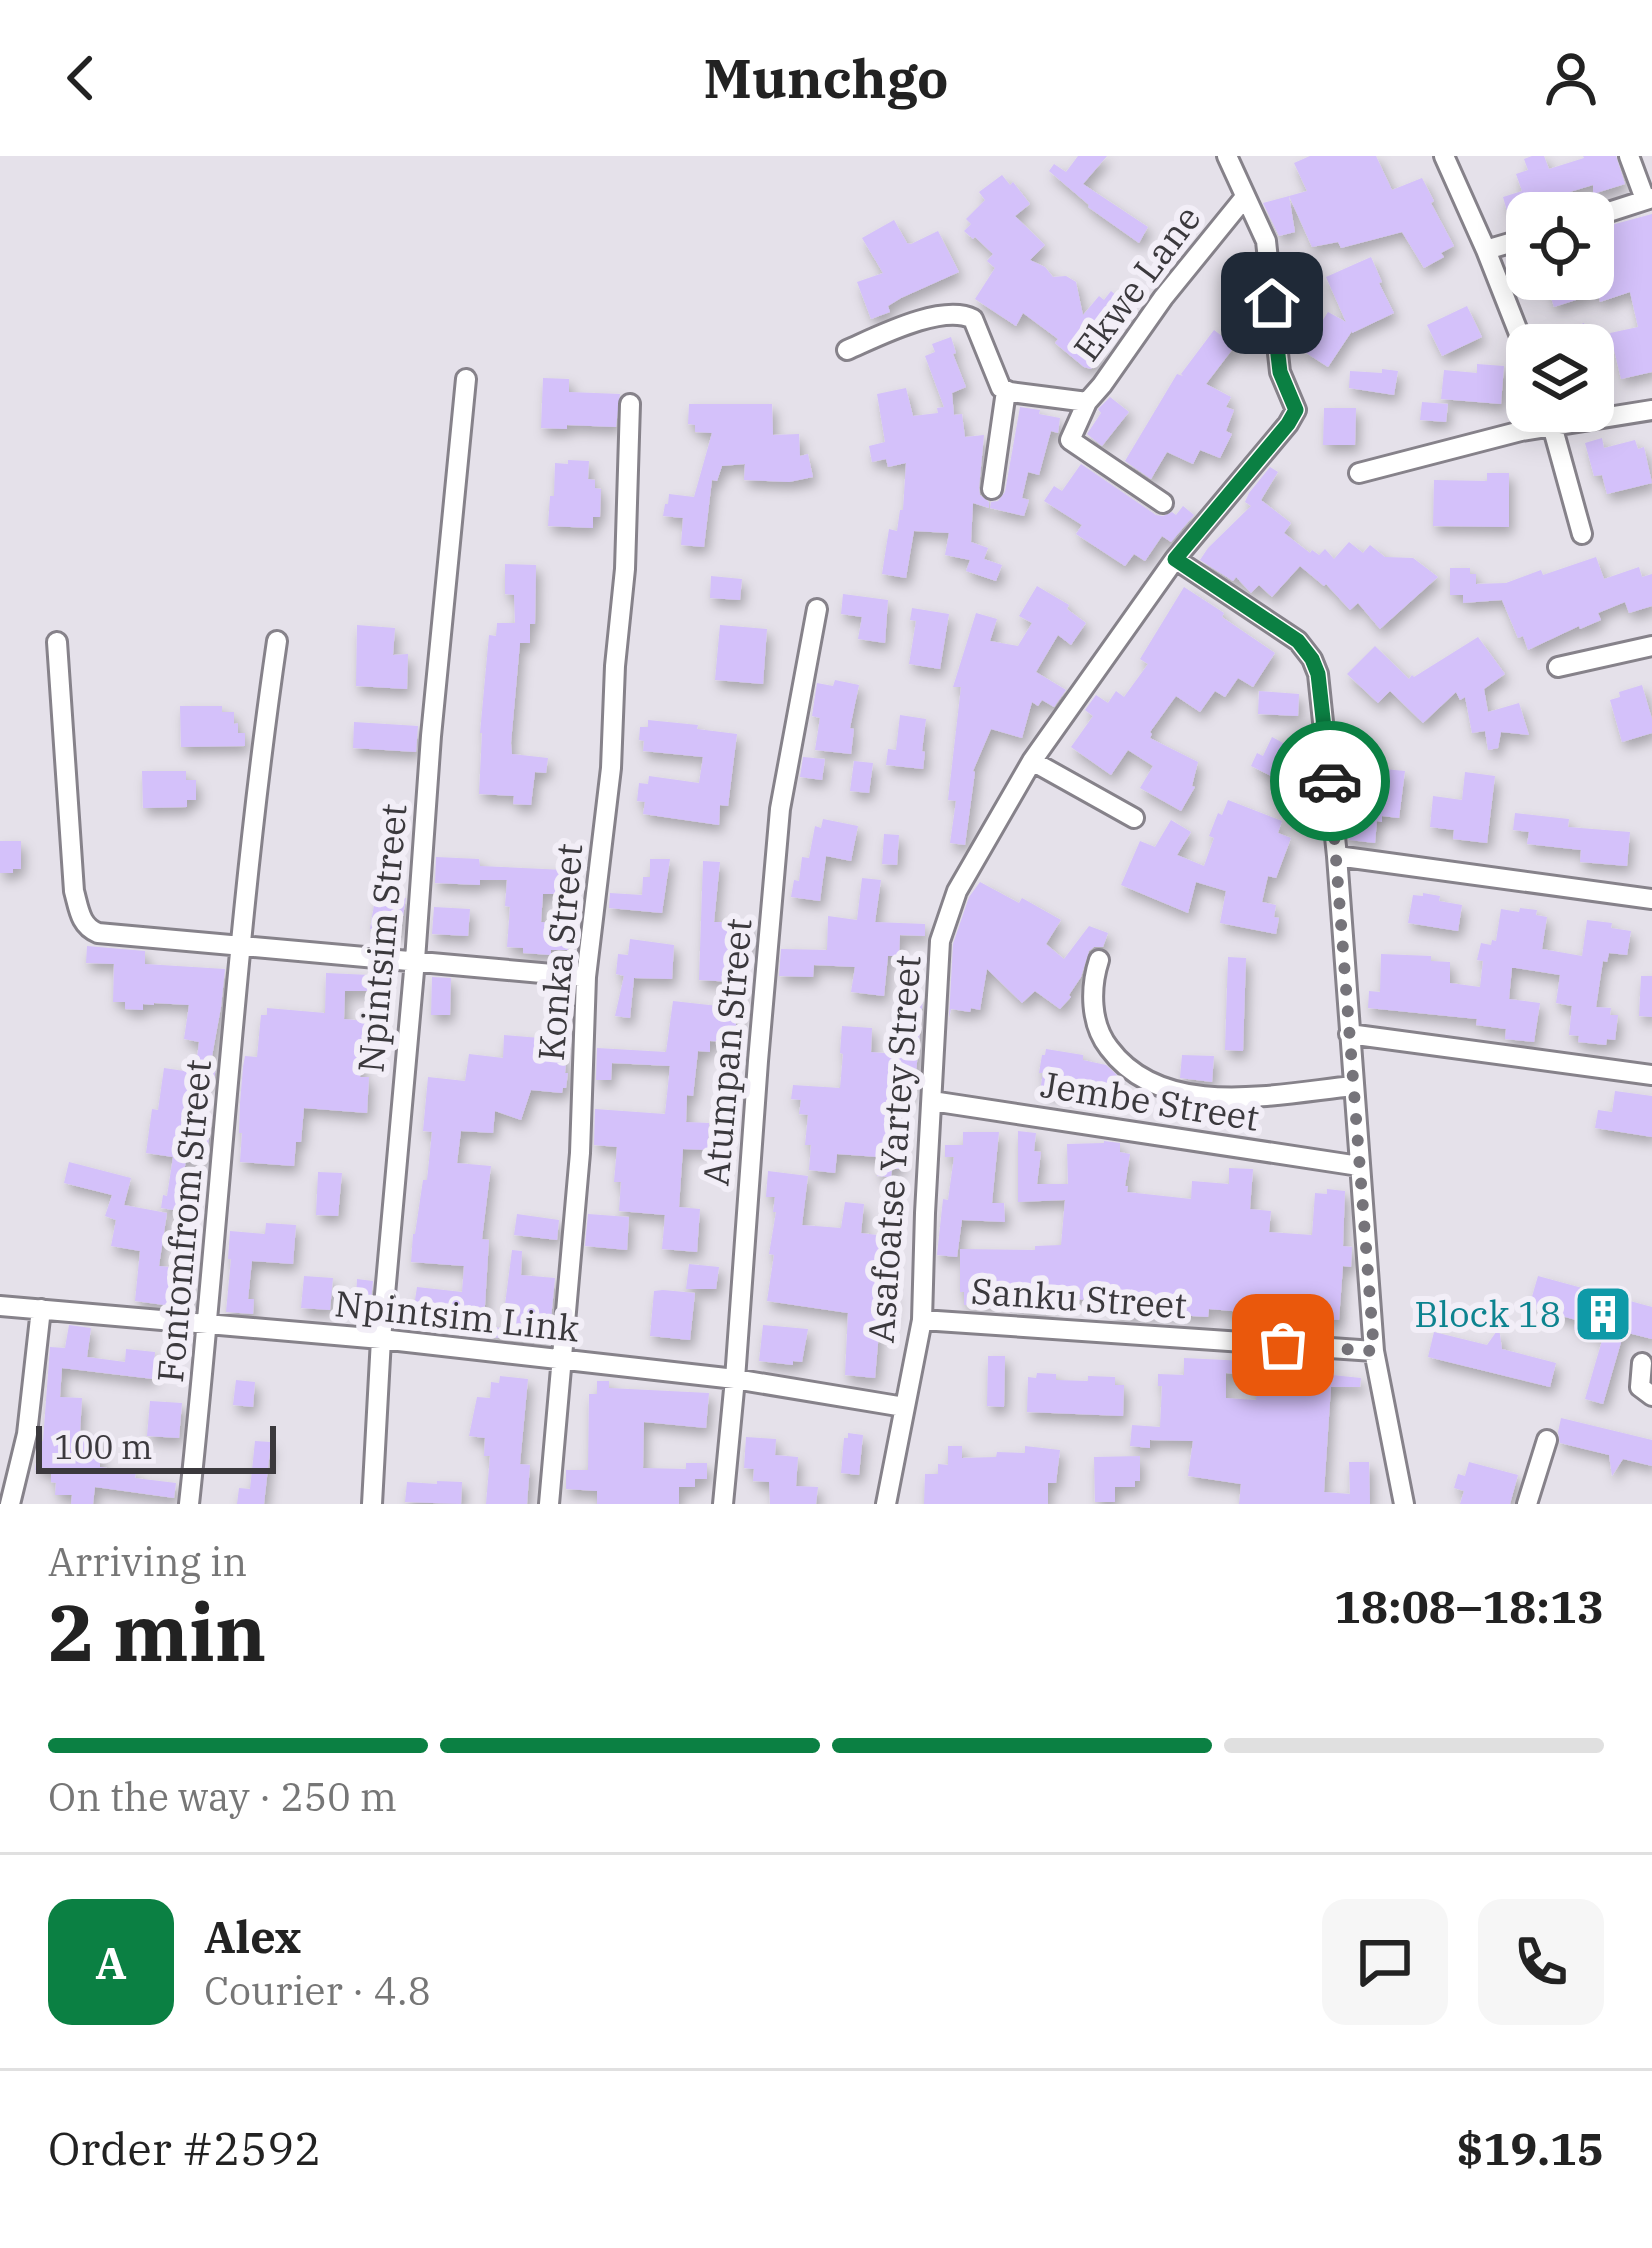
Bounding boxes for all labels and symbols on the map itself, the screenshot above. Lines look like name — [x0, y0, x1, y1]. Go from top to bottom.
street label: Ekwe Lane — [1063, 196, 1210, 370]
pin — [1221, 252, 1323, 354]
courier — [1270, 721, 1390, 841]
street label: Npintsim Street — [346, 802, 417, 1074]
street label: Konka Street — [527, 841, 592, 1063]
street label: Atumpan Street — [691, 916, 762, 1188]
street label: Asafoatse Yartey Street — [857, 954, 930, 1344]
street label: Fontomfrom Street — [146, 1057, 221, 1384]
street label: Jembe Street — [1038, 1060, 1263, 1141]
street label: Sanku Street — [970, 1267, 1189, 1328]
street label: Npintsim Link — [333, 1279, 582, 1352]
building icon: Block 18 — [1572, 1283, 1634, 1345]
place label: Block 18 — [1414, 1290, 1561, 1337]
pin — [1232, 1294, 1334, 1396]
scale bar — [36, 1420, 276, 1473]

